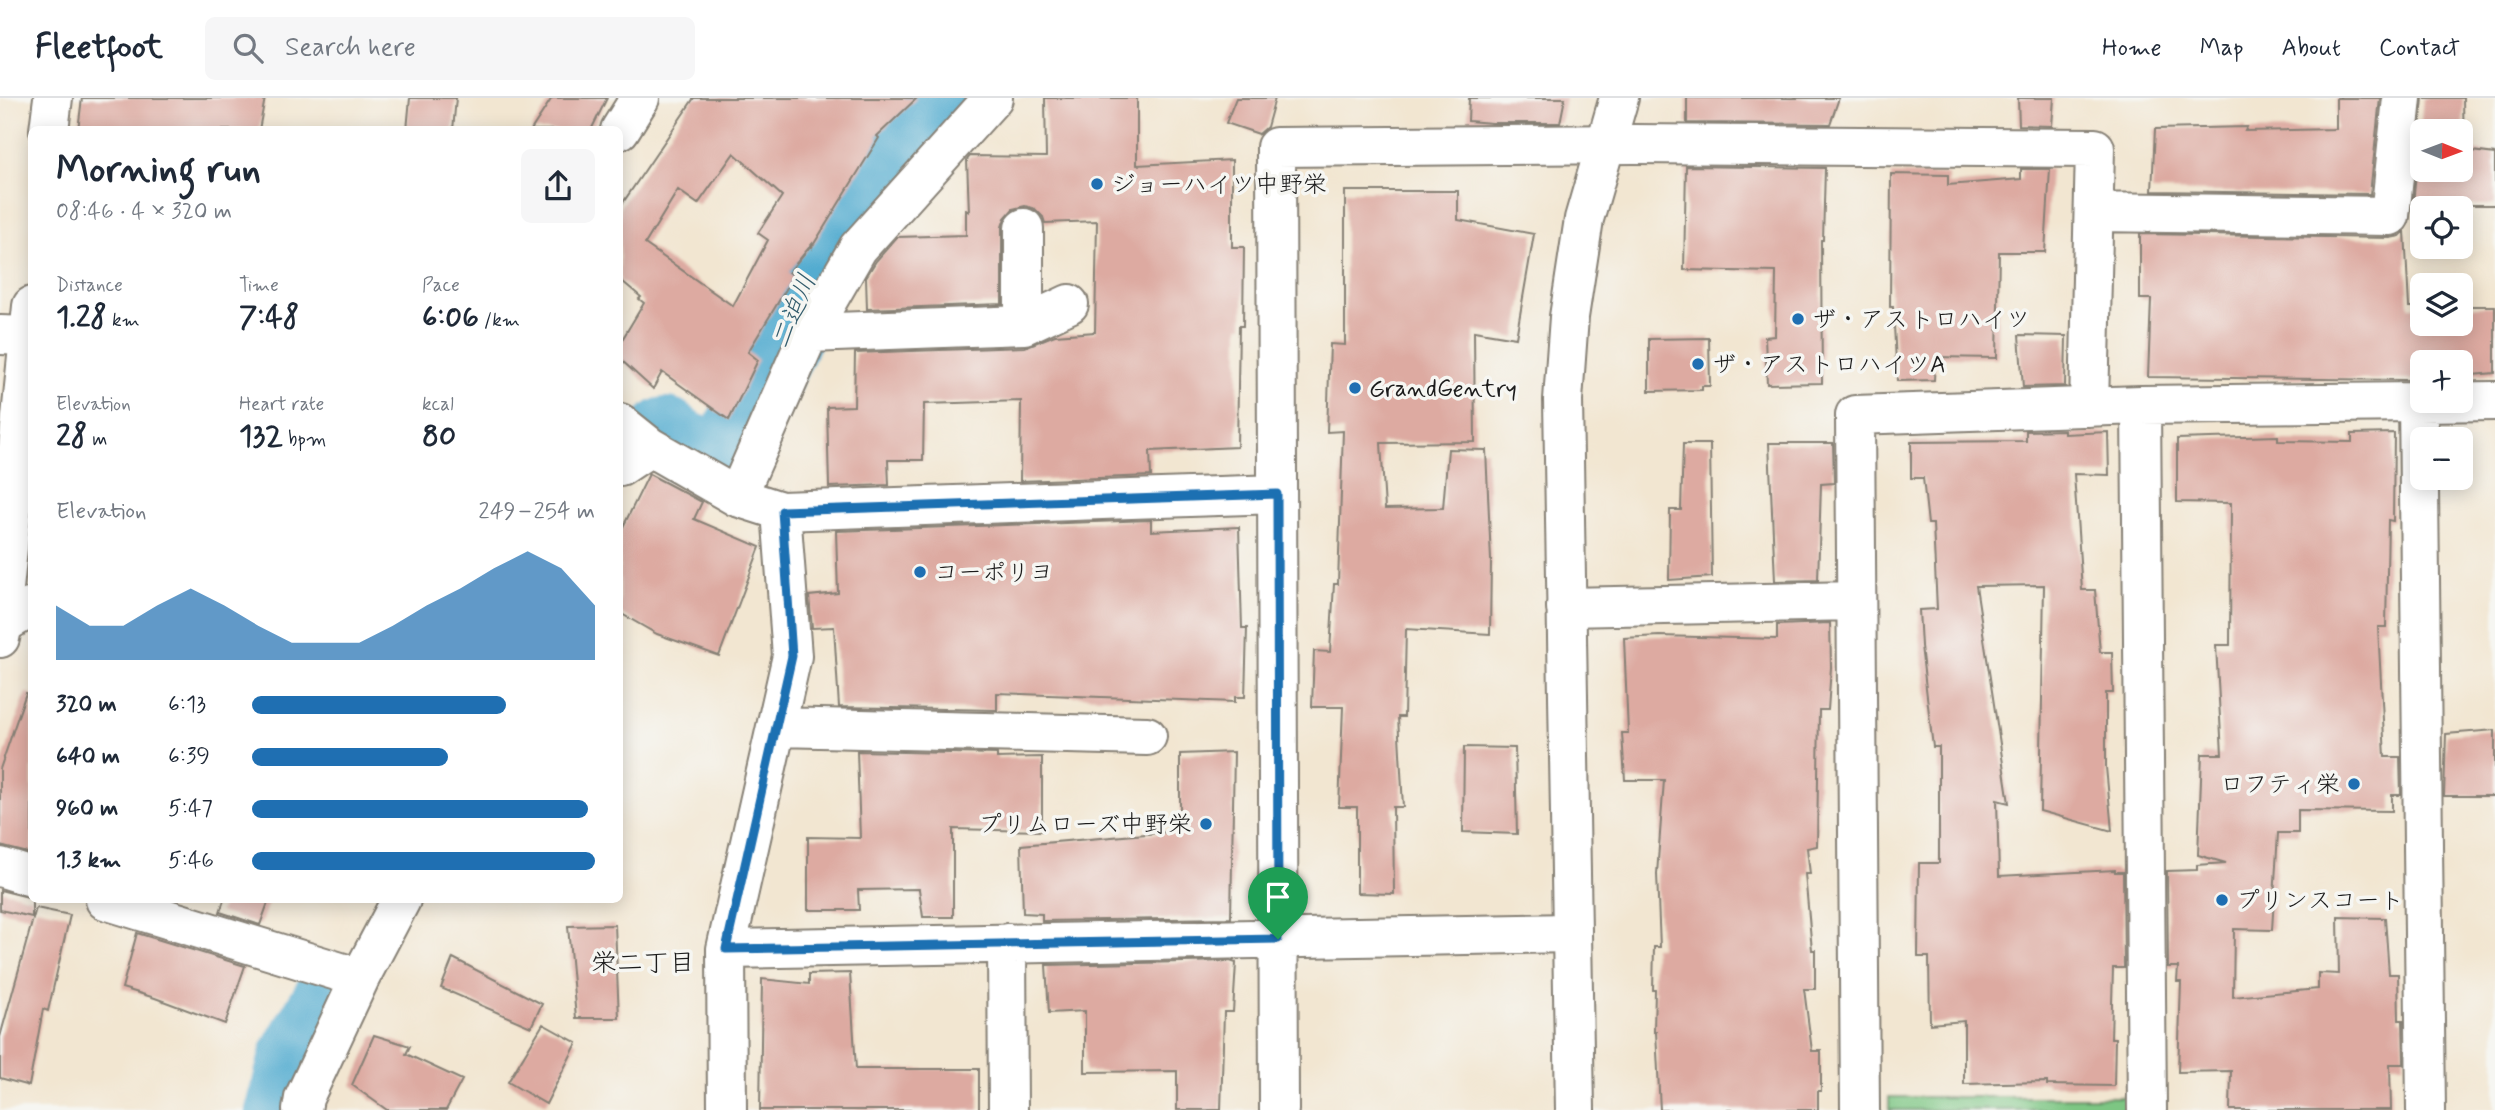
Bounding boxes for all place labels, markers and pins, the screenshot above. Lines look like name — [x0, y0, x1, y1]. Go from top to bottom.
place label: ジョーハイツ中野栄 — [1111, 170, 1327, 201]
marker: ジョーハイツ中野栄 — [1089, 176, 1105, 192]
place label: ザ・アストロハイツ — [1812, 305, 2030, 336]
marker: ザ・アストロハイツ — [1790, 311, 1806, 327]
place label: ザ・アストロハイツA — [1712, 350, 1946, 381]
marker: ザ・アストロハイツA — [1690, 356, 1706, 372]
place label: GrandGentry — [1369, 374, 1517, 405]
marker: GrandGentry — [1347, 380, 1363, 396]
place label: コーポリヨ — [934, 558, 1054, 589]
marker: コーポリヨ — [912, 564, 928, 580]
place label: ロフティ栄 — [2220, 770, 2340, 801]
marker: ロフティ栄 — [2346, 776, 2362, 792]
place label: プリムローズ中野栄 — [978, 810, 1192, 841]
marker: プリムローズ中野栄 — [1198, 816, 1214, 832]
pin — [1248, 867, 1308, 939]
place label: プリンスコート — [2236, 886, 2404, 917]
marker: プリンスコート — [2214, 892, 2230, 908]

